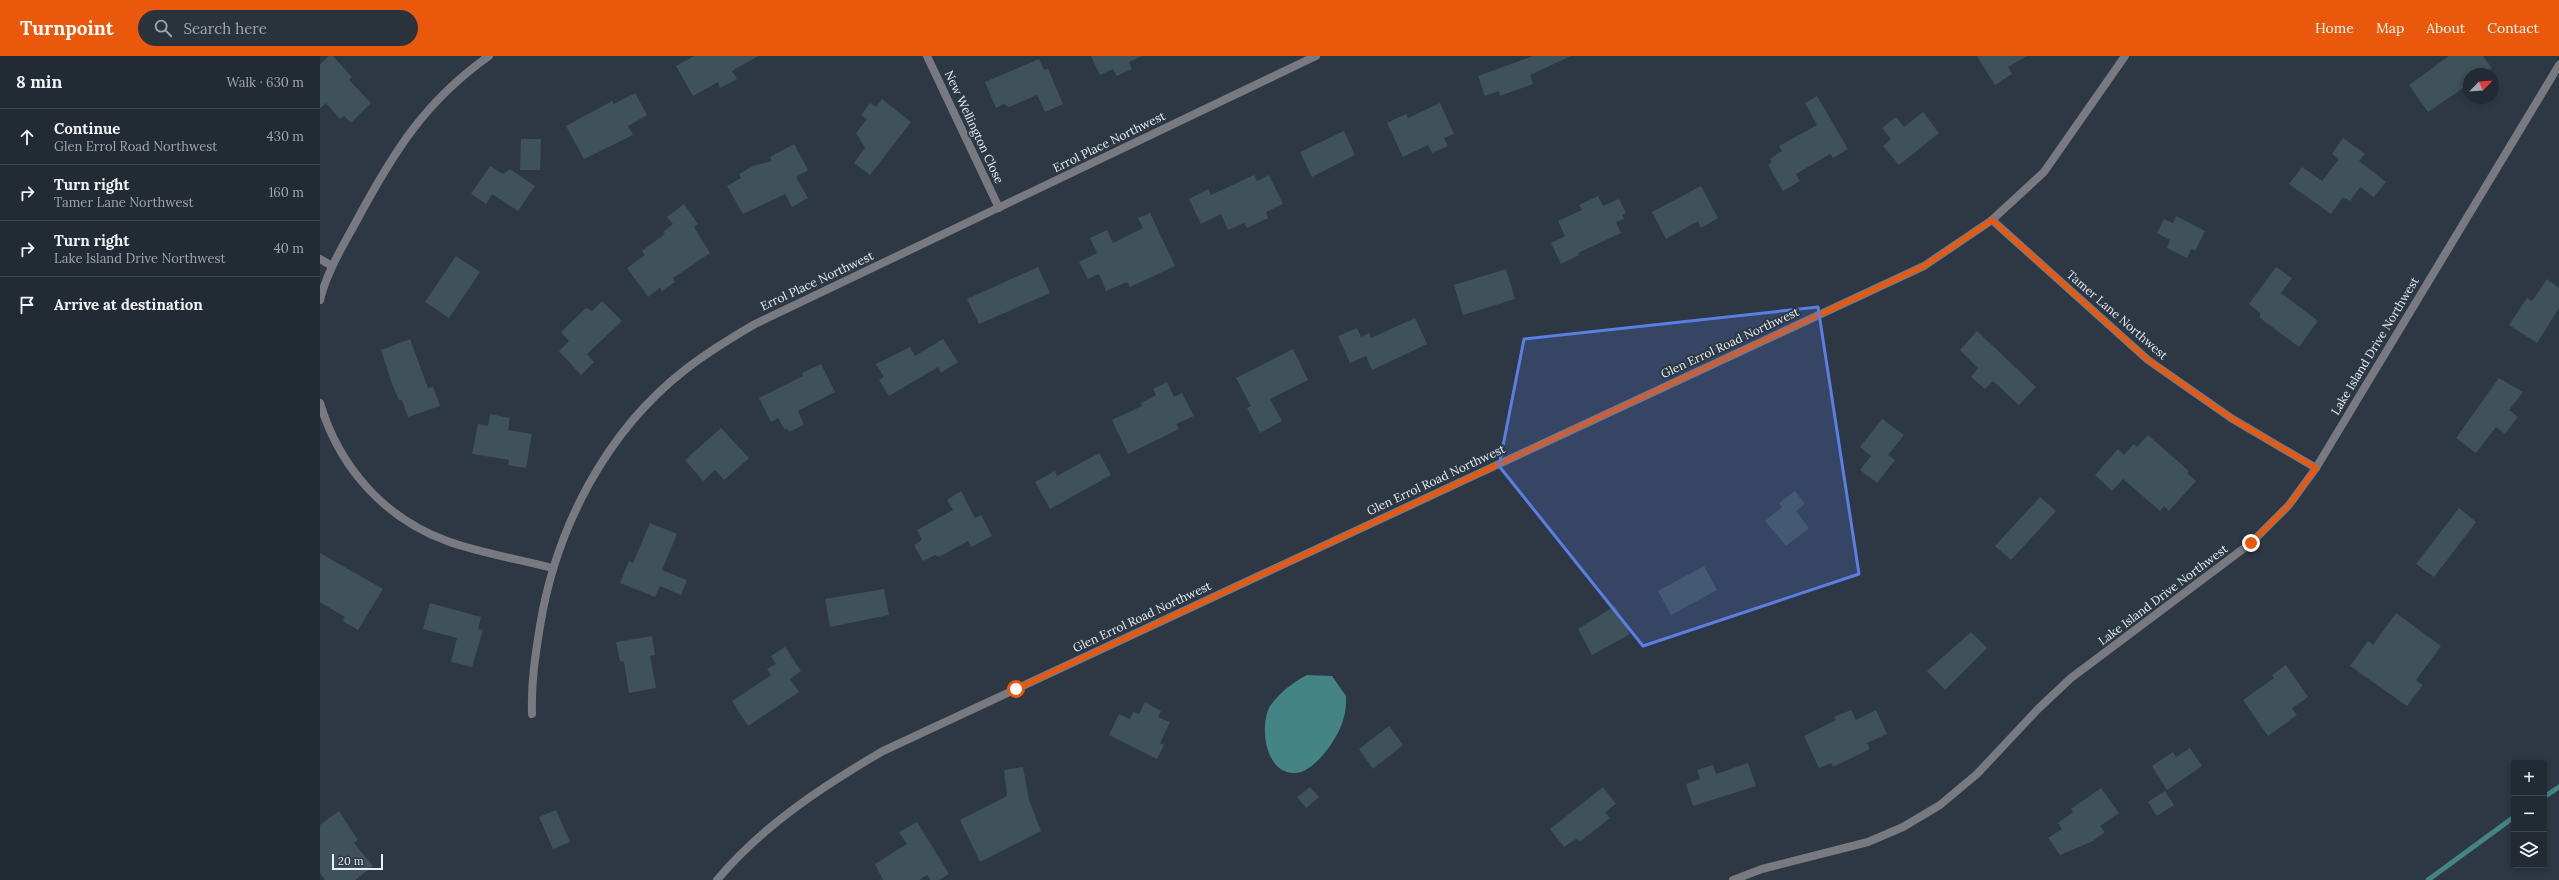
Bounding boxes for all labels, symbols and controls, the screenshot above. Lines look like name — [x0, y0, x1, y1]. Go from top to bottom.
search box — [138, 10, 418, 46]
text: Turnpoint — [20, 16, 114, 40]
icon: search — [152, 17, 174, 39]
text: Search here — [184, 19, 267, 38]
text: Home — [2315, 19, 2354, 37]
text: Map — [2376, 19, 2404, 37]
text: About — [2426, 19, 2465, 37]
text: Contact — [2487, 19, 2539, 37]
street label: New Wellington Close — [942, 68, 1007, 186]
north arrow — [2463, 68, 2499, 104]
text: 8 min — [16, 71, 62, 93]
text: Walk · 630 m — [226, 74, 304, 91]
street label: Errol Place Northwest — [1050, 108, 1168, 175]
text: Continue — [54, 119, 120, 138]
icon: ahead — [16, 126, 38, 148]
text: 430 m — [267, 128, 304, 145]
text: Glen Errol Road Northwest — [54, 138, 217, 155]
text: Turn right — [54, 175, 130, 194]
icon: right — [16, 182, 38, 204]
text: 160 m — [269, 184, 304, 201]
text: Tamer Lane Northwest — [54, 194, 194, 211]
text: Turn right — [54, 231, 130, 250]
icon: right — [16, 238, 38, 260]
text: 40 m — [274, 240, 304, 257]
street label: Errol Place Northwest — [758, 248, 876, 313]
text: Lake Island Drive Northwest — [54, 250, 226, 267]
street label: Tamer Lane Northwest — [2064, 267, 2171, 363]
street label: Lake Island Drive Northwest — [2327, 274, 2422, 417]
icon: arrive — [16, 294, 38, 316]
text: Arrive at destination — [54, 295, 203, 314]
street label: Glen Errol Road Northwest — [1658, 304, 1802, 381]
street label: Glen Errol Road Northwest — [1364, 441, 1508, 518]
route end — [2242, 534, 2260, 552]
street label: Lake Island Drive Northwest — [2095, 541, 2231, 648]
street label: Glen Errol Road Northwest — [1070, 578, 1214, 655]
route start — [1007, 680, 1025, 698]
map controls — [2511, 760, 2547, 868]
button: + — [2511, 760, 2547, 796]
button: − — [2511, 796, 2547, 832]
button: layers — [2511, 832, 2547, 868]
scale bar — [332, 852, 383, 871]
text: 20 m — [338, 854, 363, 868]

